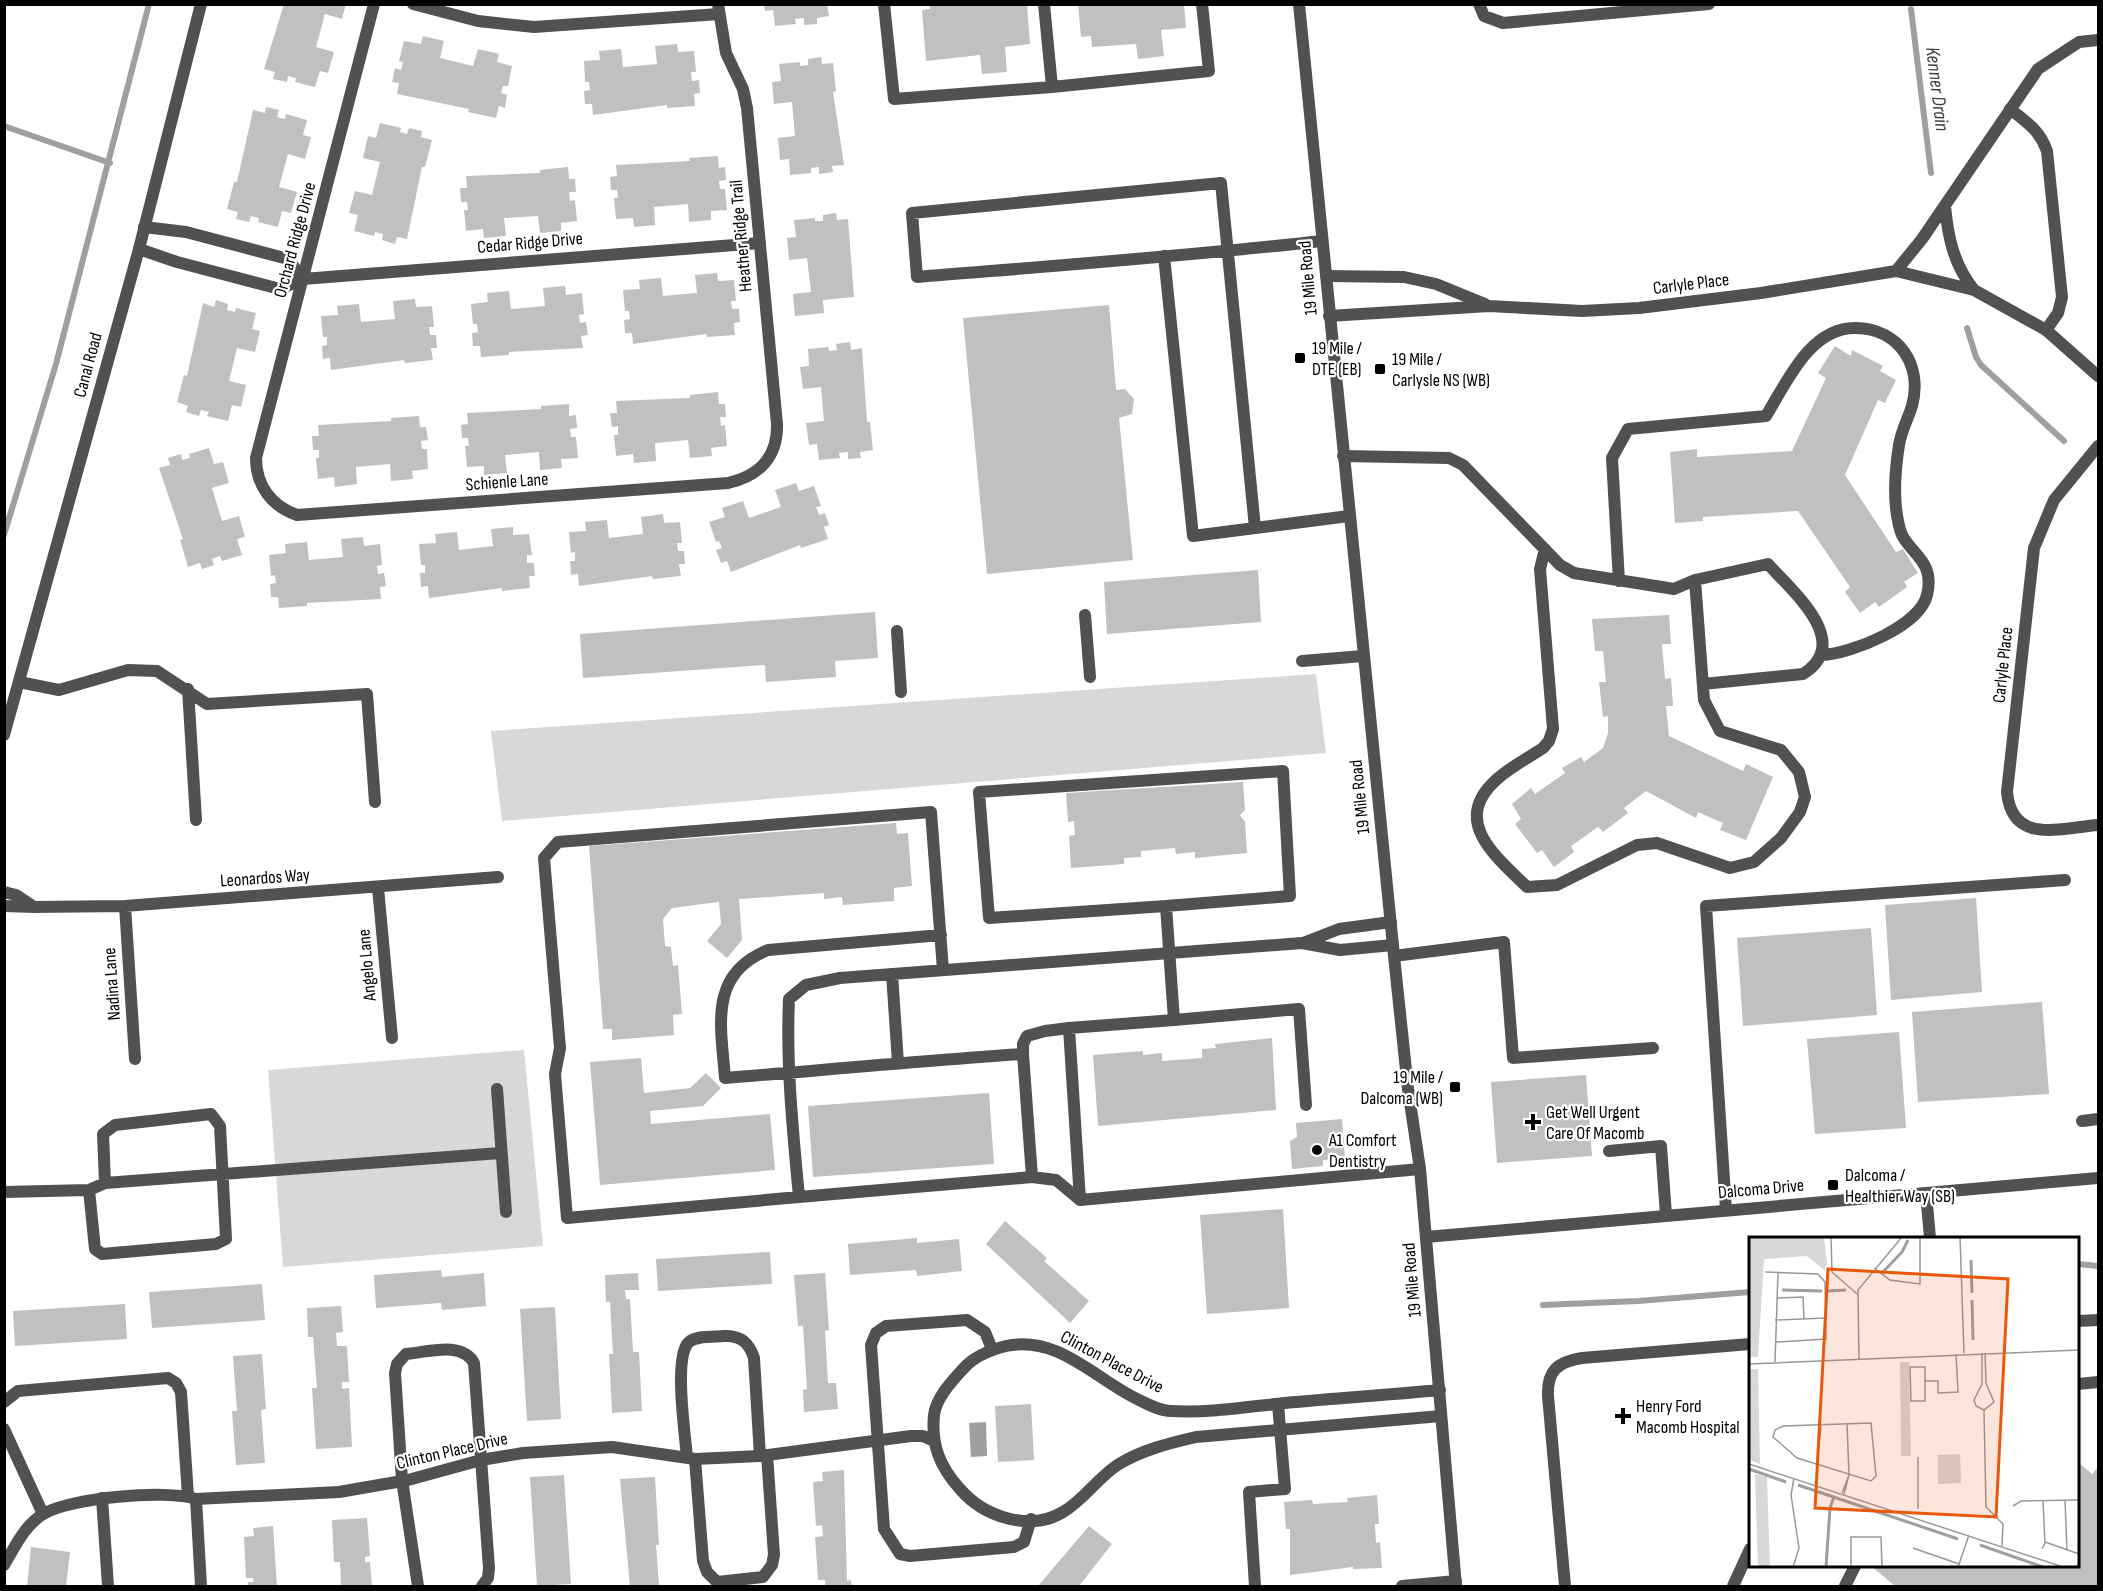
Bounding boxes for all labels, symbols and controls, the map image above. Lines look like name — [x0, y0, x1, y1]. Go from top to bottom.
water label: Kenner Drain — [1920, 45, 1954, 133]
street label: Heather Ridge Trail — [726, 179, 756, 293]
street label: Orchard Ridge Drive — [270, 180, 320, 300]
street label: Cedar Ridge Drive — [476, 228, 584, 258]
street label: 19 Mile Road — [1294, 240, 1322, 316]
street label: Carlyle Place — [1652, 269, 1730, 299]
street label: Canal Road — [69, 330, 107, 400]
place label: 19 Mile / DTE (EB) — [1312, 338, 1363, 380]
place label: 19 Mile / Carlysle NS (WB) — [1392, 349, 1490, 391]
marker: 19 Mile / DTE (EB) — [1293, 351, 1307, 365]
marker: 19 Mile / Carlysle NS (WB) — [1373, 362, 1387, 376]
street label: Schienle Lane — [465, 469, 549, 495]
street label: Carlyle Place — [1989, 626, 2017, 704]
street label: 19 Mile Road — [1346, 759, 1374, 835]
street label: Leonardos Way — [219, 864, 311, 892]
street label: Angelo Lane — [353, 928, 381, 1003]
street label: Nadina Lane — [99, 947, 125, 1021]
place label: 19 Mile / Dalcoma (WB) — [1361, 1067, 1444, 1109]
marker: 19 Mile / Dalcoma (WB) — [1448, 1080, 1462, 1094]
place label: Get Well Urgent Care Of Macomb — [1546, 1102, 1645, 1144]
marker: Get Well Urgent Care Of Macomb — [1524, 1113, 1542, 1131]
place label: A1 Comfort Dentistry — [1328, 1130, 1397, 1172]
marker: A1 Comfort Dentistry — [1310, 1143, 1324, 1157]
place label: Dalcoma / Healthier Way (SB) — [1845, 1165, 1955, 1207]
street label: Dalcoma Drive — [1717, 1175, 1805, 1203]
marker: Dalcoma / Healthier Way (SB) — [1826, 1178, 1840, 1192]
inset map — [1749, 1237, 2079, 1567]
street label: 19 Mile Road — [1398, 1242, 1426, 1318]
street label: Clinton Place Drive — [1057, 1326, 1167, 1398]
place label: Henry Ford Macomb Hospital — [1636, 1396, 1740, 1438]
marker: Henry Ford Macomb Hospital — [1614, 1407, 1632, 1425]
street label: Clinton Place Drive — [394, 1428, 510, 1474]

